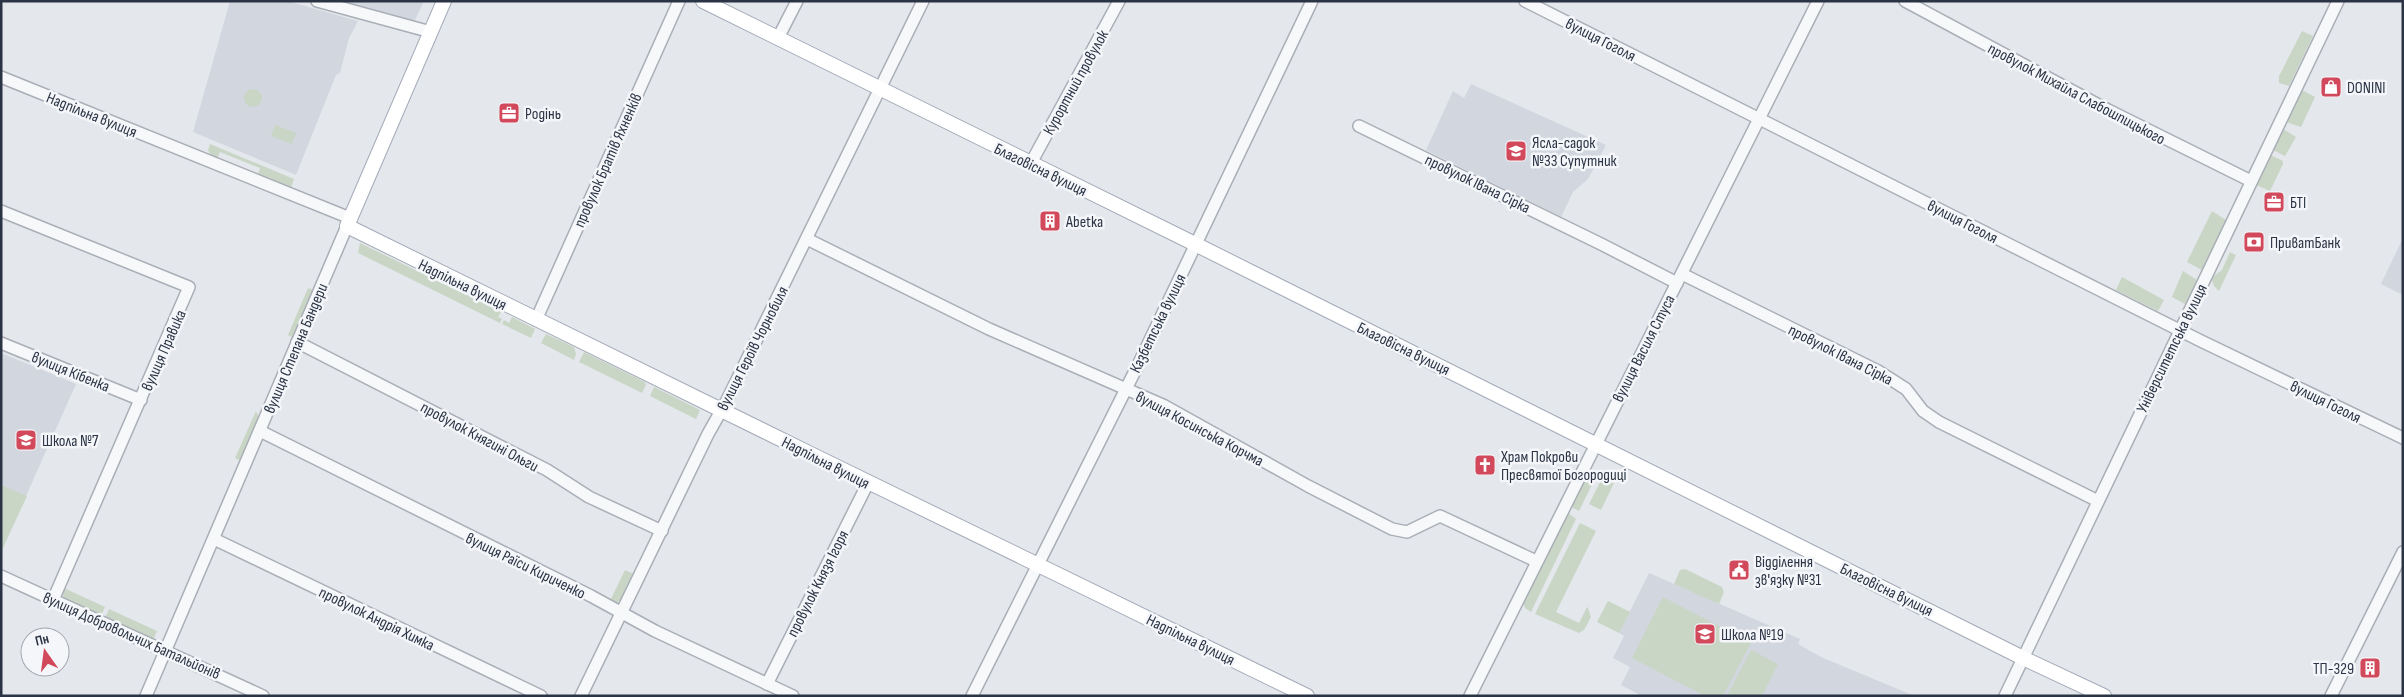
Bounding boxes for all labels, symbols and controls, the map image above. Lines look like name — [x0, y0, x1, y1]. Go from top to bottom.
street label: вулиця Гоголя — [1562, 15, 1639, 66]
street label: Курортний провулок — [1040, 26, 1113, 139]
street label: провулок Михайла Слабошпицького — [1984, 39, 2168, 149]
shop icon: DONINI — [2319, 75, 2343, 99]
place label: DONINI — [2347, 79, 2386, 98]
street label: Надпільна вулиця — [43, 89, 139, 142]
street label: провулок Братів Яхненків — [570, 91, 647, 231]
office icon: Родінь — [497, 101, 521, 125]
place label: Родінь — [525, 105, 561, 124]
place label: Ясла-садок №33 Супутник — [1532, 134, 1618, 171]
school or university icon: Ясла-садок №33 Супутник — [1504, 139, 1528, 163]
street label: Благовісна вулиця — [991, 140, 1090, 201]
street label: провулок Івана Сірка — [1422, 151, 1533, 218]
office icon: БТІ — [2262, 190, 2286, 214]
place label: БТІ — [2290, 194, 2306, 213]
street label: вулиця Гоголя — [1924, 197, 2001, 248]
building icon: Abetka — [1038, 209, 1062, 233]
place label: Abetka — [1065, 213, 1103, 232]
bank icon: ПриватБанк — [2242, 230, 2266, 254]
place label: ПриватБанк — [2270, 234, 2341, 253]
street label: Надпільна вулиця — [415, 256, 510, 315]
street label: Казбетська вулиця — [1126, 271, 1191, 376]
street label: вулиця Степана Бандери — [260, 281, 332, 416]
street label: Університетська вулиця — [2133, 281, 2212, 416]
street label: вулиця Героїв Чорнобиля — [714, 283, 793, 414]
street label: вулиця Василя Стуса — [1609, 292, 1680, 405]
street label: вулиця Правика — [138, 307, 191, 394]
street label: Благовісна вулиця — [1354, 319, 1453, 380]
street label: провулок Івана Сірка — [1785, 321, 1896, 390]
street label: вулиця Кібенка — [29, 348, 112, 397]
street label: вулиця Гоголя — [2287, 377, 2364, 428]
street label: вулиця Косинська Корчма — [1132, 388, 1267, 471]
street label: провулок Княгині Ольги — [417, 398, 542, 476]
school or university icon: Школа №7 — [14, 428, 38, 452]
place label: Школа №7 — [42, 432, 99, 451]
street label: Надпільна вулиця — [778, 433, 872, 494]
place label: Храм Покрови Пресвятої Богородиці — [1500, 448, 1626, 485]
church icon: Храм Покрови Пресвятої Богородиці — [1473, 453, 1497, 477]
street label: провулок Князя Ігоря — [783, 527, 853, 640]
street label: вулиця Раїси Кириченко — [462, 529, 588, 604]
place label: Відділення зв'язку №31 — [1755, 553, 1821, 590]
public building icon: Відділення зв'язку №31 — [1727, 558, 1751, 582]
street label: Благовісна вулиця — [1837, 560, 1936, 621]
street label: провулок Андрія Химка — [316, 583, 437, 655]
street label: вулиця Добровольчих Батальйонів — [40, 589, 223, 684]
street label: Надпільна вулиця — [1143, 611, 1238, 670]
school or university icon: Школа №19 — [1693, 622, 1717, 646]
place label: Школа №19 — [1721, 626, 1784, 645]
north arrow — [20, 627, 70, 677]
text: Пн — [33, 630, 51, 650]
building icon: ТП-329 — [2358, 656, 2382, 680]
place label: ТП-329 — [2313, 660, 2354, 679]

